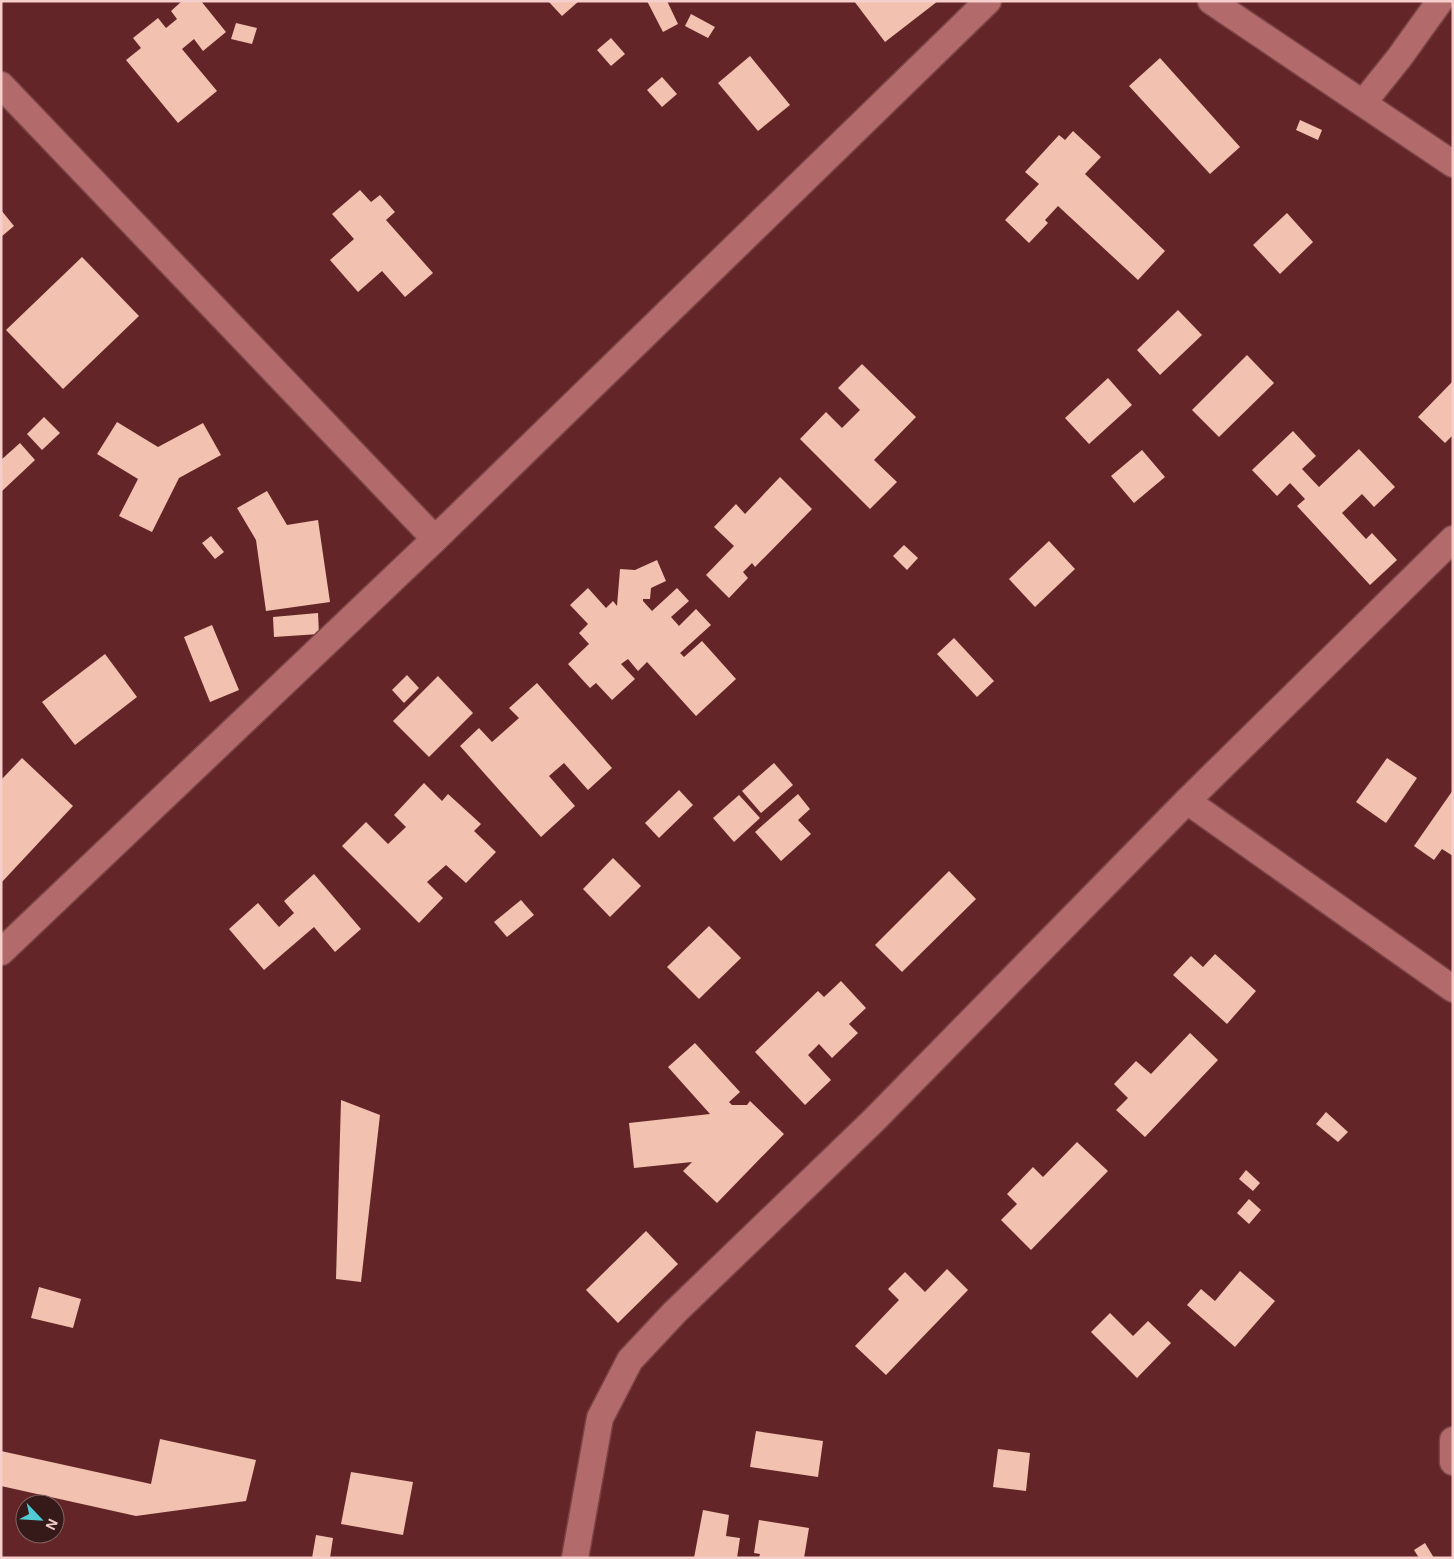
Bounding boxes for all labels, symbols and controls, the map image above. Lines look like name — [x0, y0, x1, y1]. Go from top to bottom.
north arrow — [15, 1494, 65, 1544]
text: N — [42, 1517, 61, 1532]

